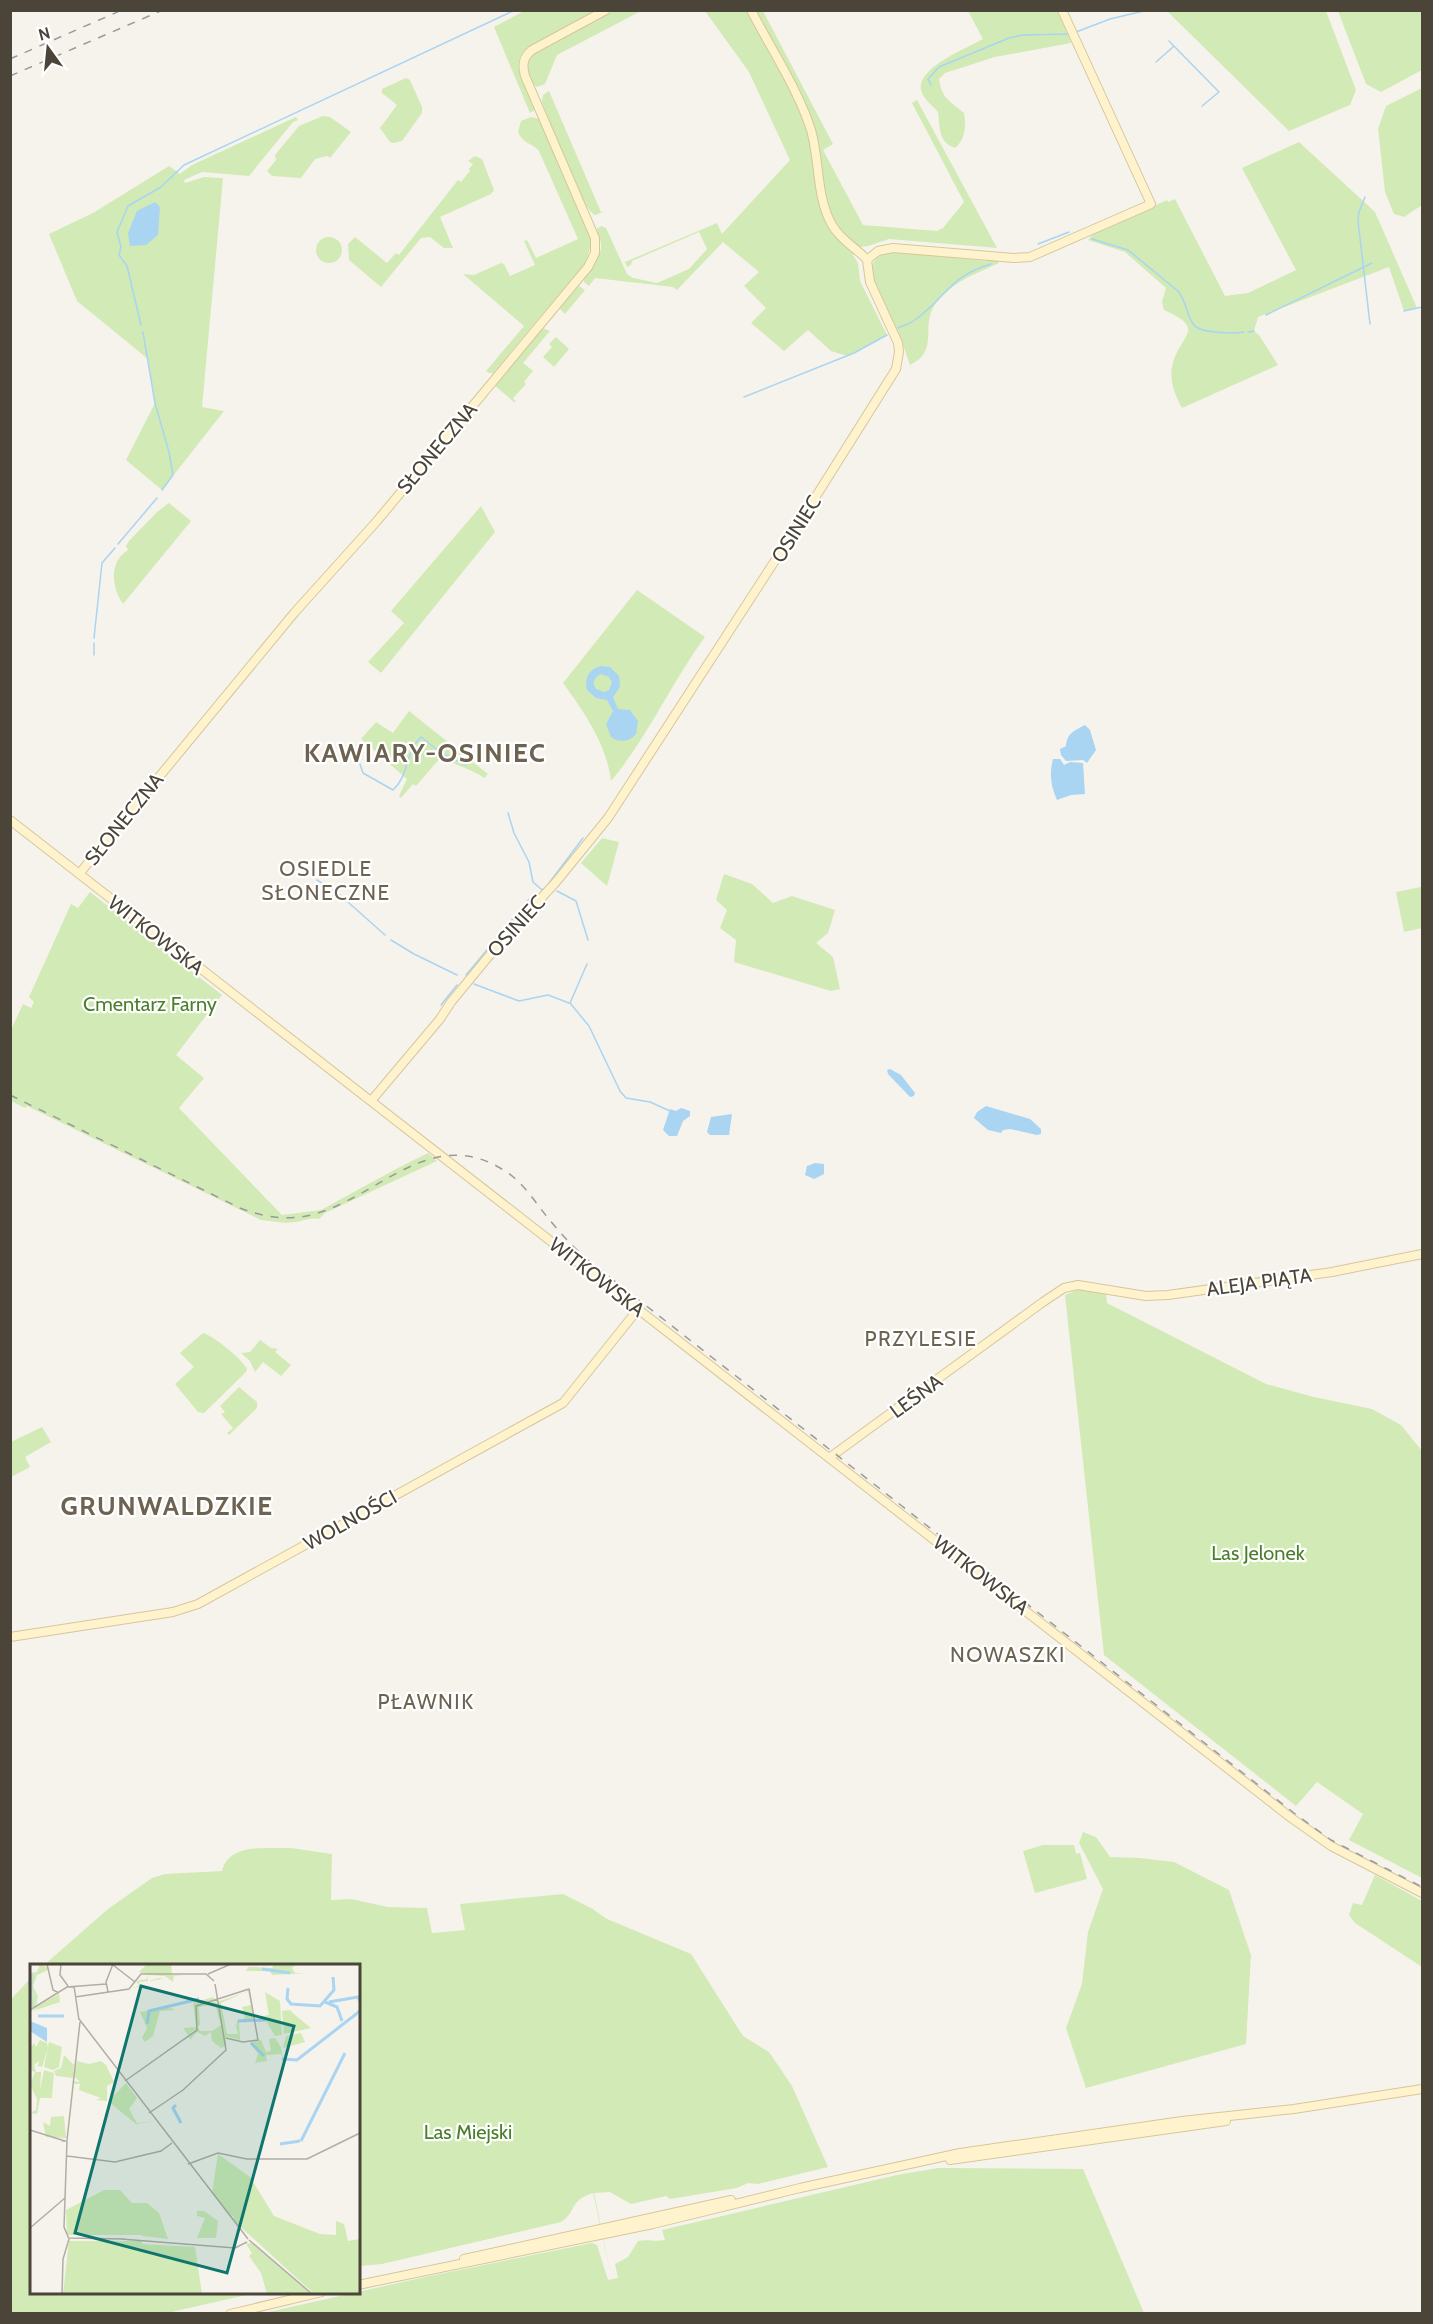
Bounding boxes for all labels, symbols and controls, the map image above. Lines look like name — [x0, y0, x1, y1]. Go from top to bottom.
north arrow — [18, 18, 78, 78]
text: N — [36, 23, 52, 45]
street label: SŁONECZNA — [392, 397, 483, 499]
street label: OSINIEC — [766, 491, 826, 567]
district label: KAWIARY-OSINIEC — [304, 737, 546, 769]
street label: SŁONECZNA — [80, 768, 169, 870]
district label: OSIEDLE SŁONECZNE — [261, 856, 391, 905]
street label: WITKOWSKA — [103, 890, 209, 980]
street label: OSINIEC — [482, 890, 550, 962]
park label: Cmentarz Farny — [83, 992, 217, 1016]
street label: WITKOWSKA — [544, 1232, 650, 1322]
street label: ALEJA PIĄTA — [1205, 1263, 1314, 1301]
district label: PRZYLESIE — [864, 1326, 978, 1351]
street label: LEŚNA — [885, 1369, 948, 1423]
street label: WOLNOŚCI — [299, 1485, 401, 1555]
district label: GRUNWALDZKIE — [61, 1490, 273, 1522]
street label: WITKOWSKA — [928, 1530, 1034, 1620]
park label: Las Jelonek — [1211, 1541, 1305, 1565]
district label: NOWASZKI — [950, 1642, 1066, 1667]
district label: PŁAWNIK — [377, 1689, 475, 1714]
inset map — [30, 1964, 360, 2294]
park label: Las Miejski — [424, 2120, 512, 2144]

